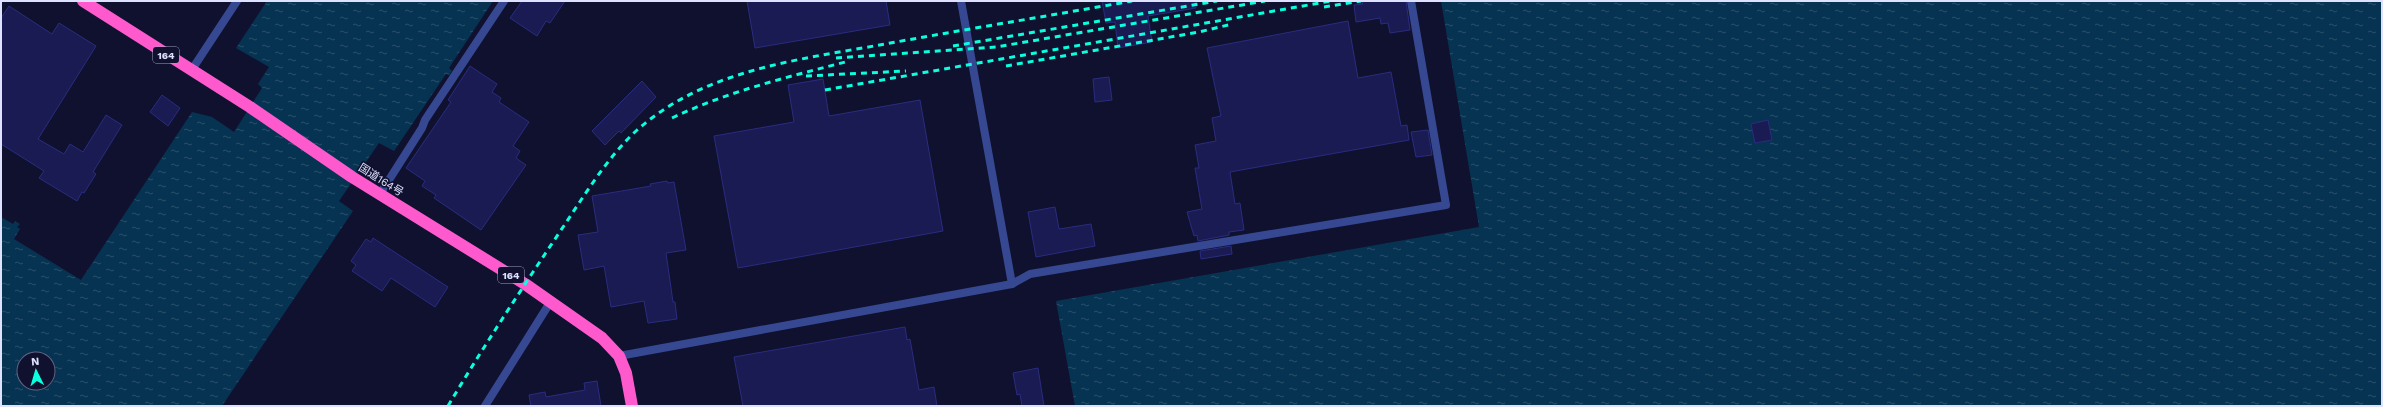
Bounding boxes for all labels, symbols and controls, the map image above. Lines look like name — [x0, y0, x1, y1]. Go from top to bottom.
road number: 164 — [153, 47, 179, 63]
street label: 国道164号 — [356, 161, 406, 199]
road number: 164 — [498, 267, 524, 283]
north arrow — [16, 351, 56, 391]
text: N — [31, 355, 40, 368]

